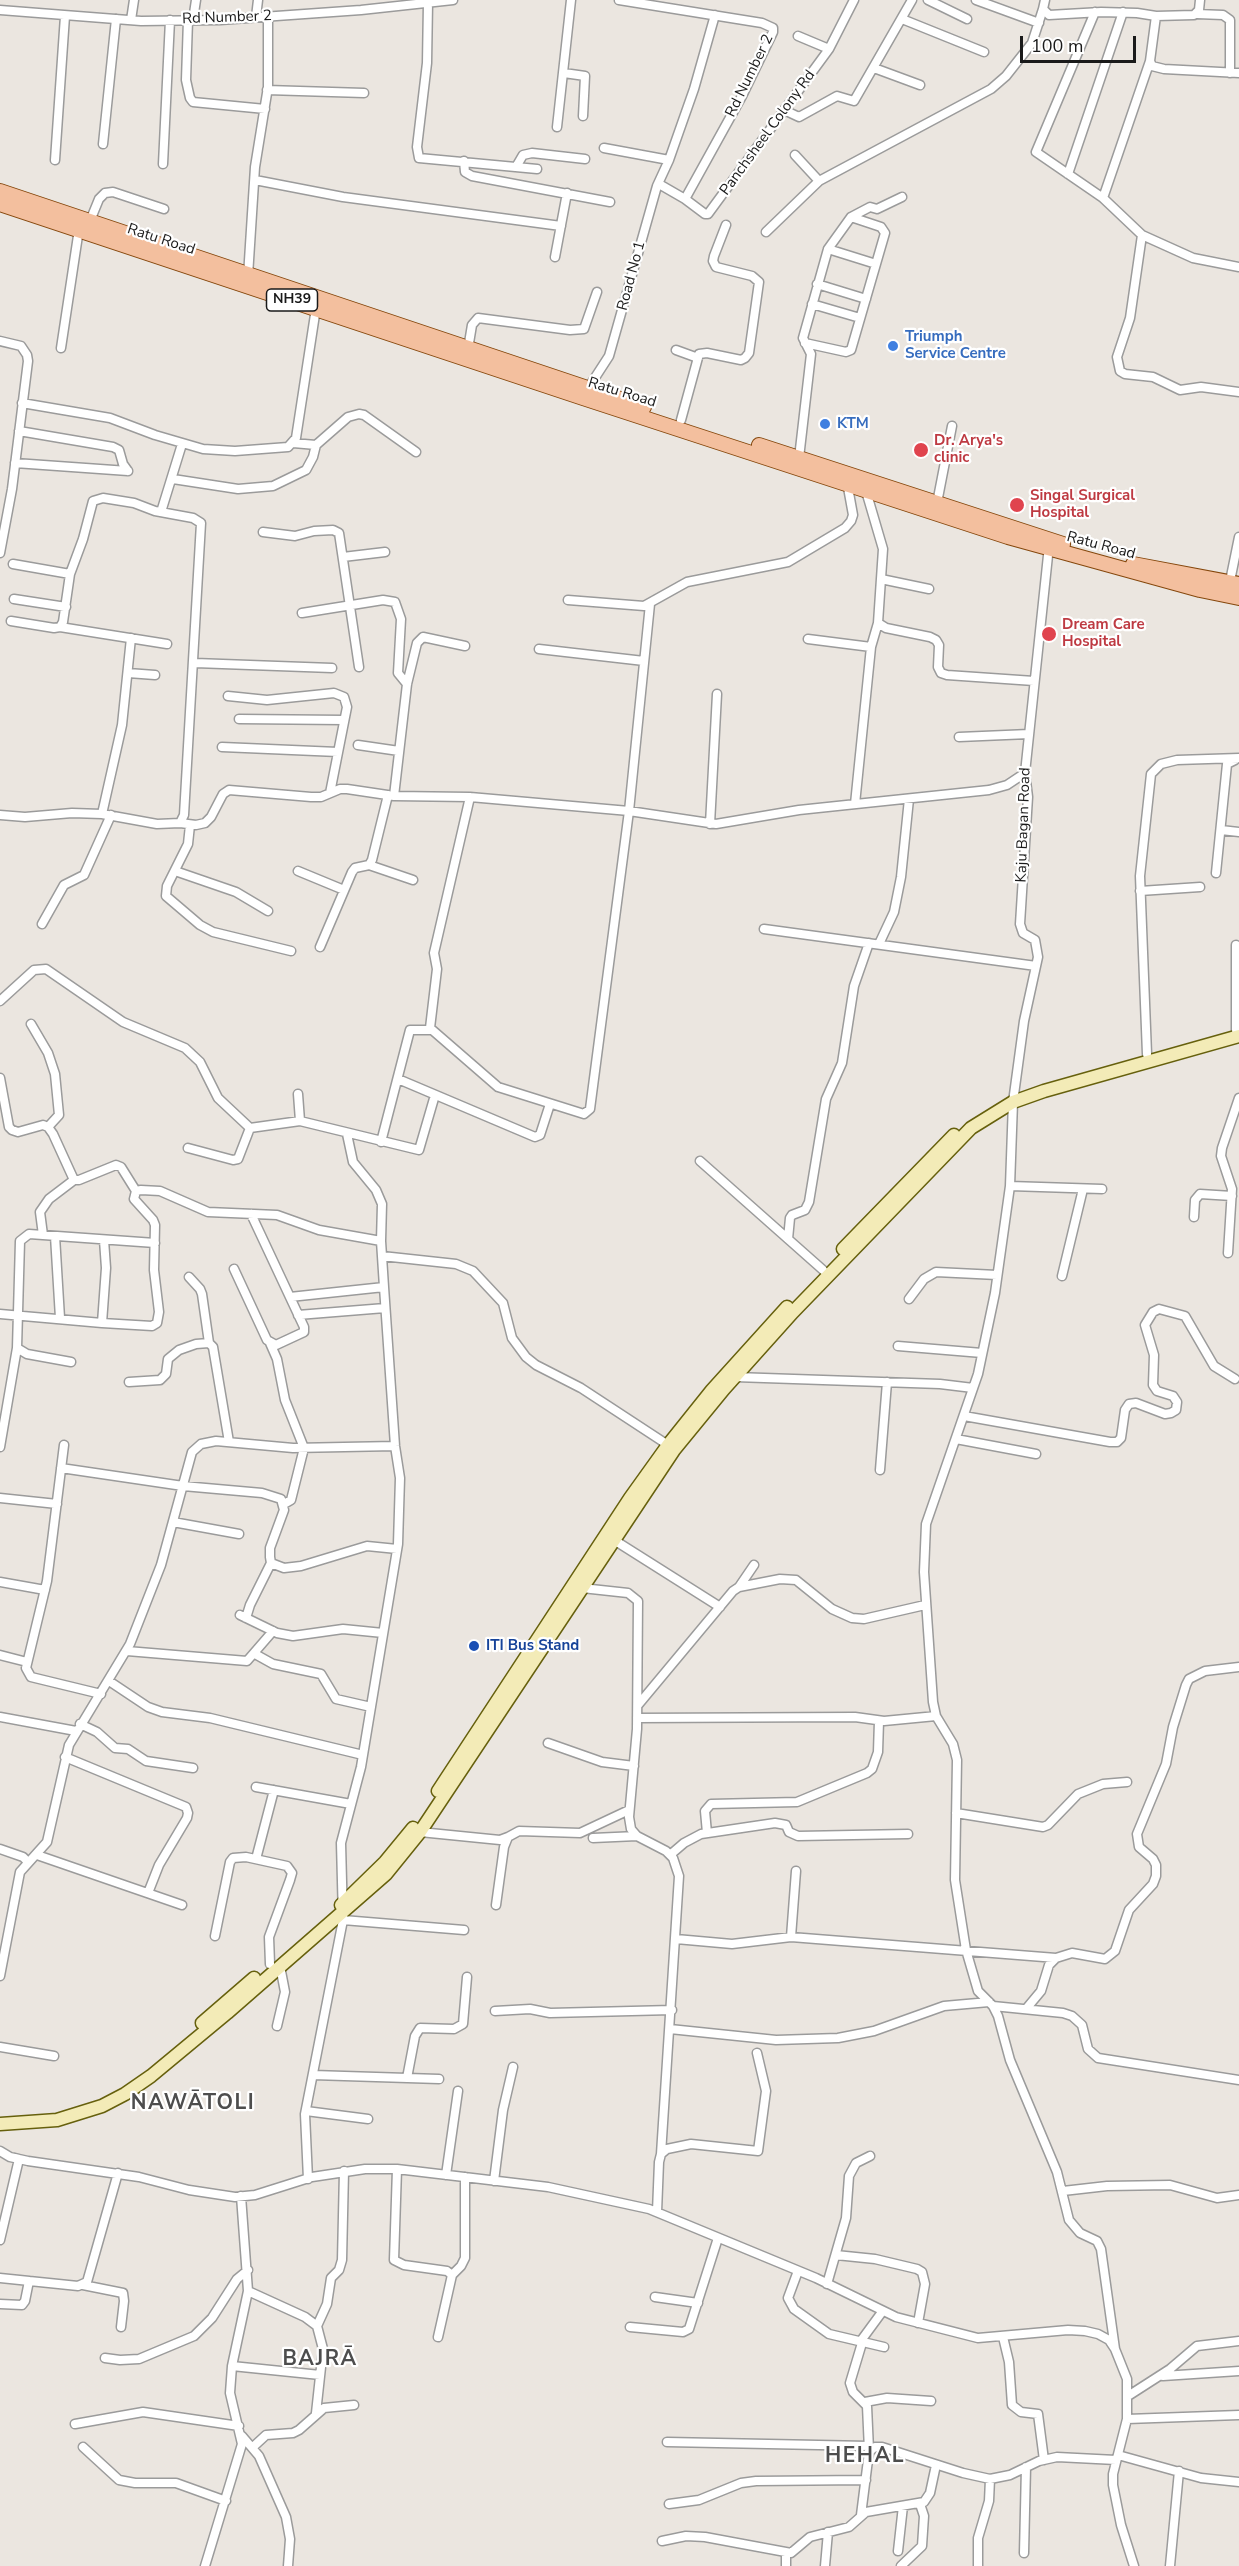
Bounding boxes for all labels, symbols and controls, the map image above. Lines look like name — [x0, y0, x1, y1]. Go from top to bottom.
street label: Rd Number 2 — [182, 7, 272, 29]
scale bar — [1023, 24, 1138, 62]
street label: Rd Number 2 — [722, 32, 778, 120]
text: 100 m — [1031, 34, 1083, 58]
street label: Panchsheel Colony Rd — [717, 67, 819, 199]
street label: Ratu Road — [125, 221, 197, 259]
street label: Road No 1 — [614, 239, 650, 313]
road number: NH39 — [266, 289, 318, 311]
place label: Triumph Service Centre — [905, 328, 1006, 363]
marker: Triumph Service Centre — [886, 339, 900, 353]
street label: Ratu Road — [586, 374, 658, 412]
place label: KTM — [837, 415, 869, 433]
marker: KTM — [818, 417, 832, 431]
place label: Dr. Arya's clinic — [934, 432, 1003, 467]
marker: Dr. Arya's clinic — [912, 441, 930, 459]
place label: Singal Surgical Hospital — [1030, 487, 1135, 522]
marker: Singal Surgical Hospital — [1008, 496, 1026, 514]
street label: Ratu Road — [1065, 528, 1137, 564]
place label: Dream Care Hospital — [1062, 616, 1145, 651]
marker: Dream Care Hospital — [1040, 625, 1058, 643]
street label: Kaju Bagan Road — [1013, 767, 1035, 883]
place label: ITI Bus Stand — [486, 1637, 579, 1655]
marker: ITI Bus Stand — [467, 1639, 481, 1653]
district label: NAWĀTOLI — [131, 2091, 255, 2117]
district label: BAJRĀ — [282, 2347, 358, 2373]
district label: HEHAL — [825, 2444, 905, 2470]

